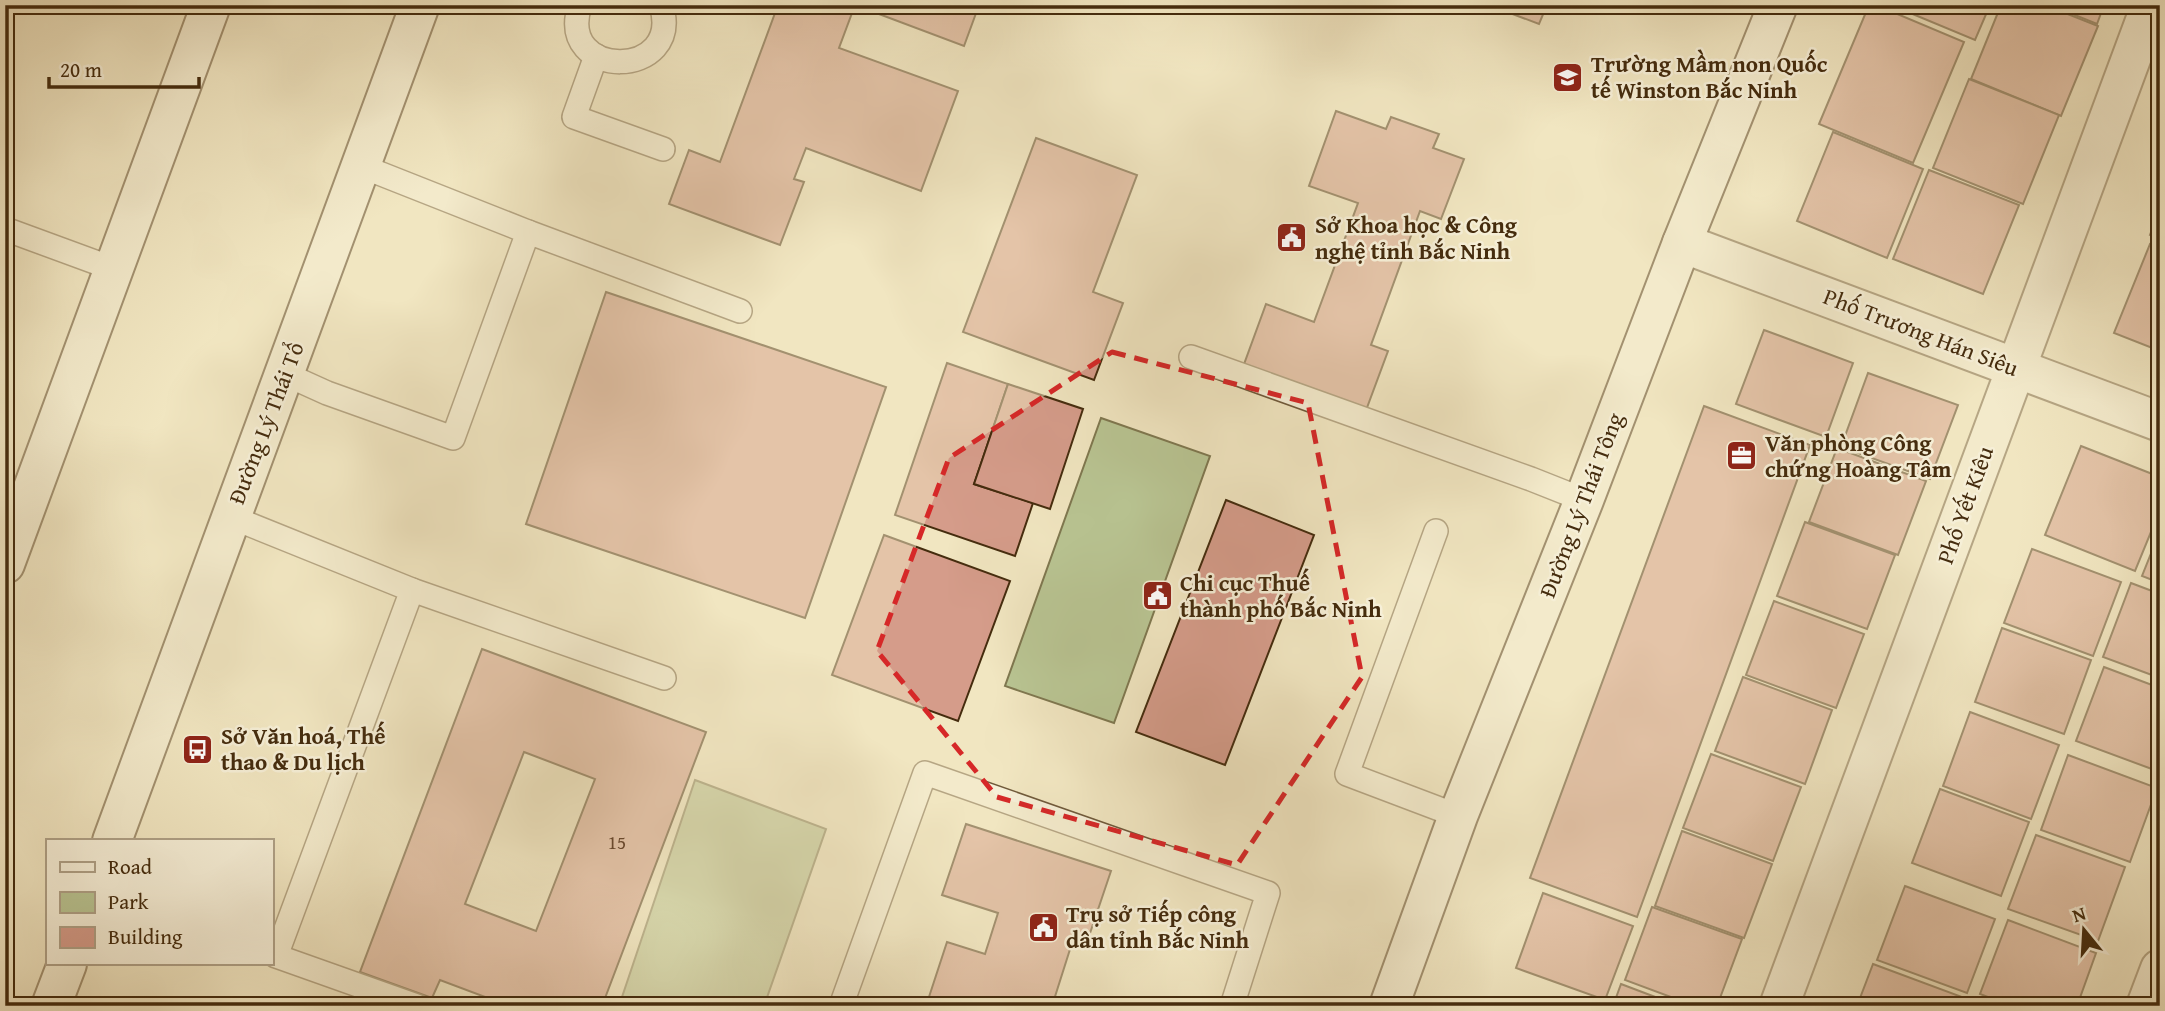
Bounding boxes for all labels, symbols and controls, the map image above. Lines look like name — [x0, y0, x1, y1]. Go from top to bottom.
scale bar — [49, 46, 200, 90]
place label: Trường Mầm non Quốc tế Winston Bắc Ninh — [1591, 47, 1828, 106]
text: 20 m — [60, 54, 102, 85]
school or university icon: Trường Mầm non Quốc tế Winston Bắc Ninh — [1551, 60, 1585, 94]
place label: Sở Khoa học & Công nghệ tỉnh Bắc Ninh — [1315, 208, 1518, 267]
public building icon: Sở Khoa học & Công nghệ tỉnh Bắc Ninh — [1275, 221, 1309, 255]
street label: Phố Trương Hán Siêu — [1819, 279, 2024, 384]
street label: Đường Lý Thái Tổ — [219, 337, 312, 509]
street label: Đường Lý Thái Tông — [1530, 407, 1631, 602]
place label: Văn phòng Công chứng Hoàng Tâm — [1765, 426, 1952, 485]
office icon: Văn phòng Công chứng Hoàng Tâm — [1725, 439, 1759, 473]
street label: Phố Yết Kiêu — [1928, 441, 2001, 568]
place label: Chi cục Thuế thành phố Bắc Ninh — [1180, 566, 1382, 625]
public building icon: Chi cục Thuế thành phố Bắc Ninh — [1140, 579, 1174, 613]
place label: Sở Văn hoá, Thế thao & Du lịch — [221, 719, 386, 778]
bus stop icon: Sở Văn hoá, Thế thao & Du lịch — [181, 732, 215, 766]
house number: 15 — [608, 828, 626, 856]
legend — [46, 839, 273, 965]
text: Road — [108, 851, 153, 882]
text: Park — [108, 886, 149, 917]
north arrow — [2050, 895, 2120, 965]
place label: Trụ sở Tiếp công dân tỉnh Bắc Ninh — [1066, 897, 1250, 956]
text: N — [2068, 898, 2089, 929]
public building icon: Trụ sở Tiếp công dân tỉnh Bắc Ninh — [1026, 910, 1060, 944]
text: Building — [108, 921, 183, 952]

